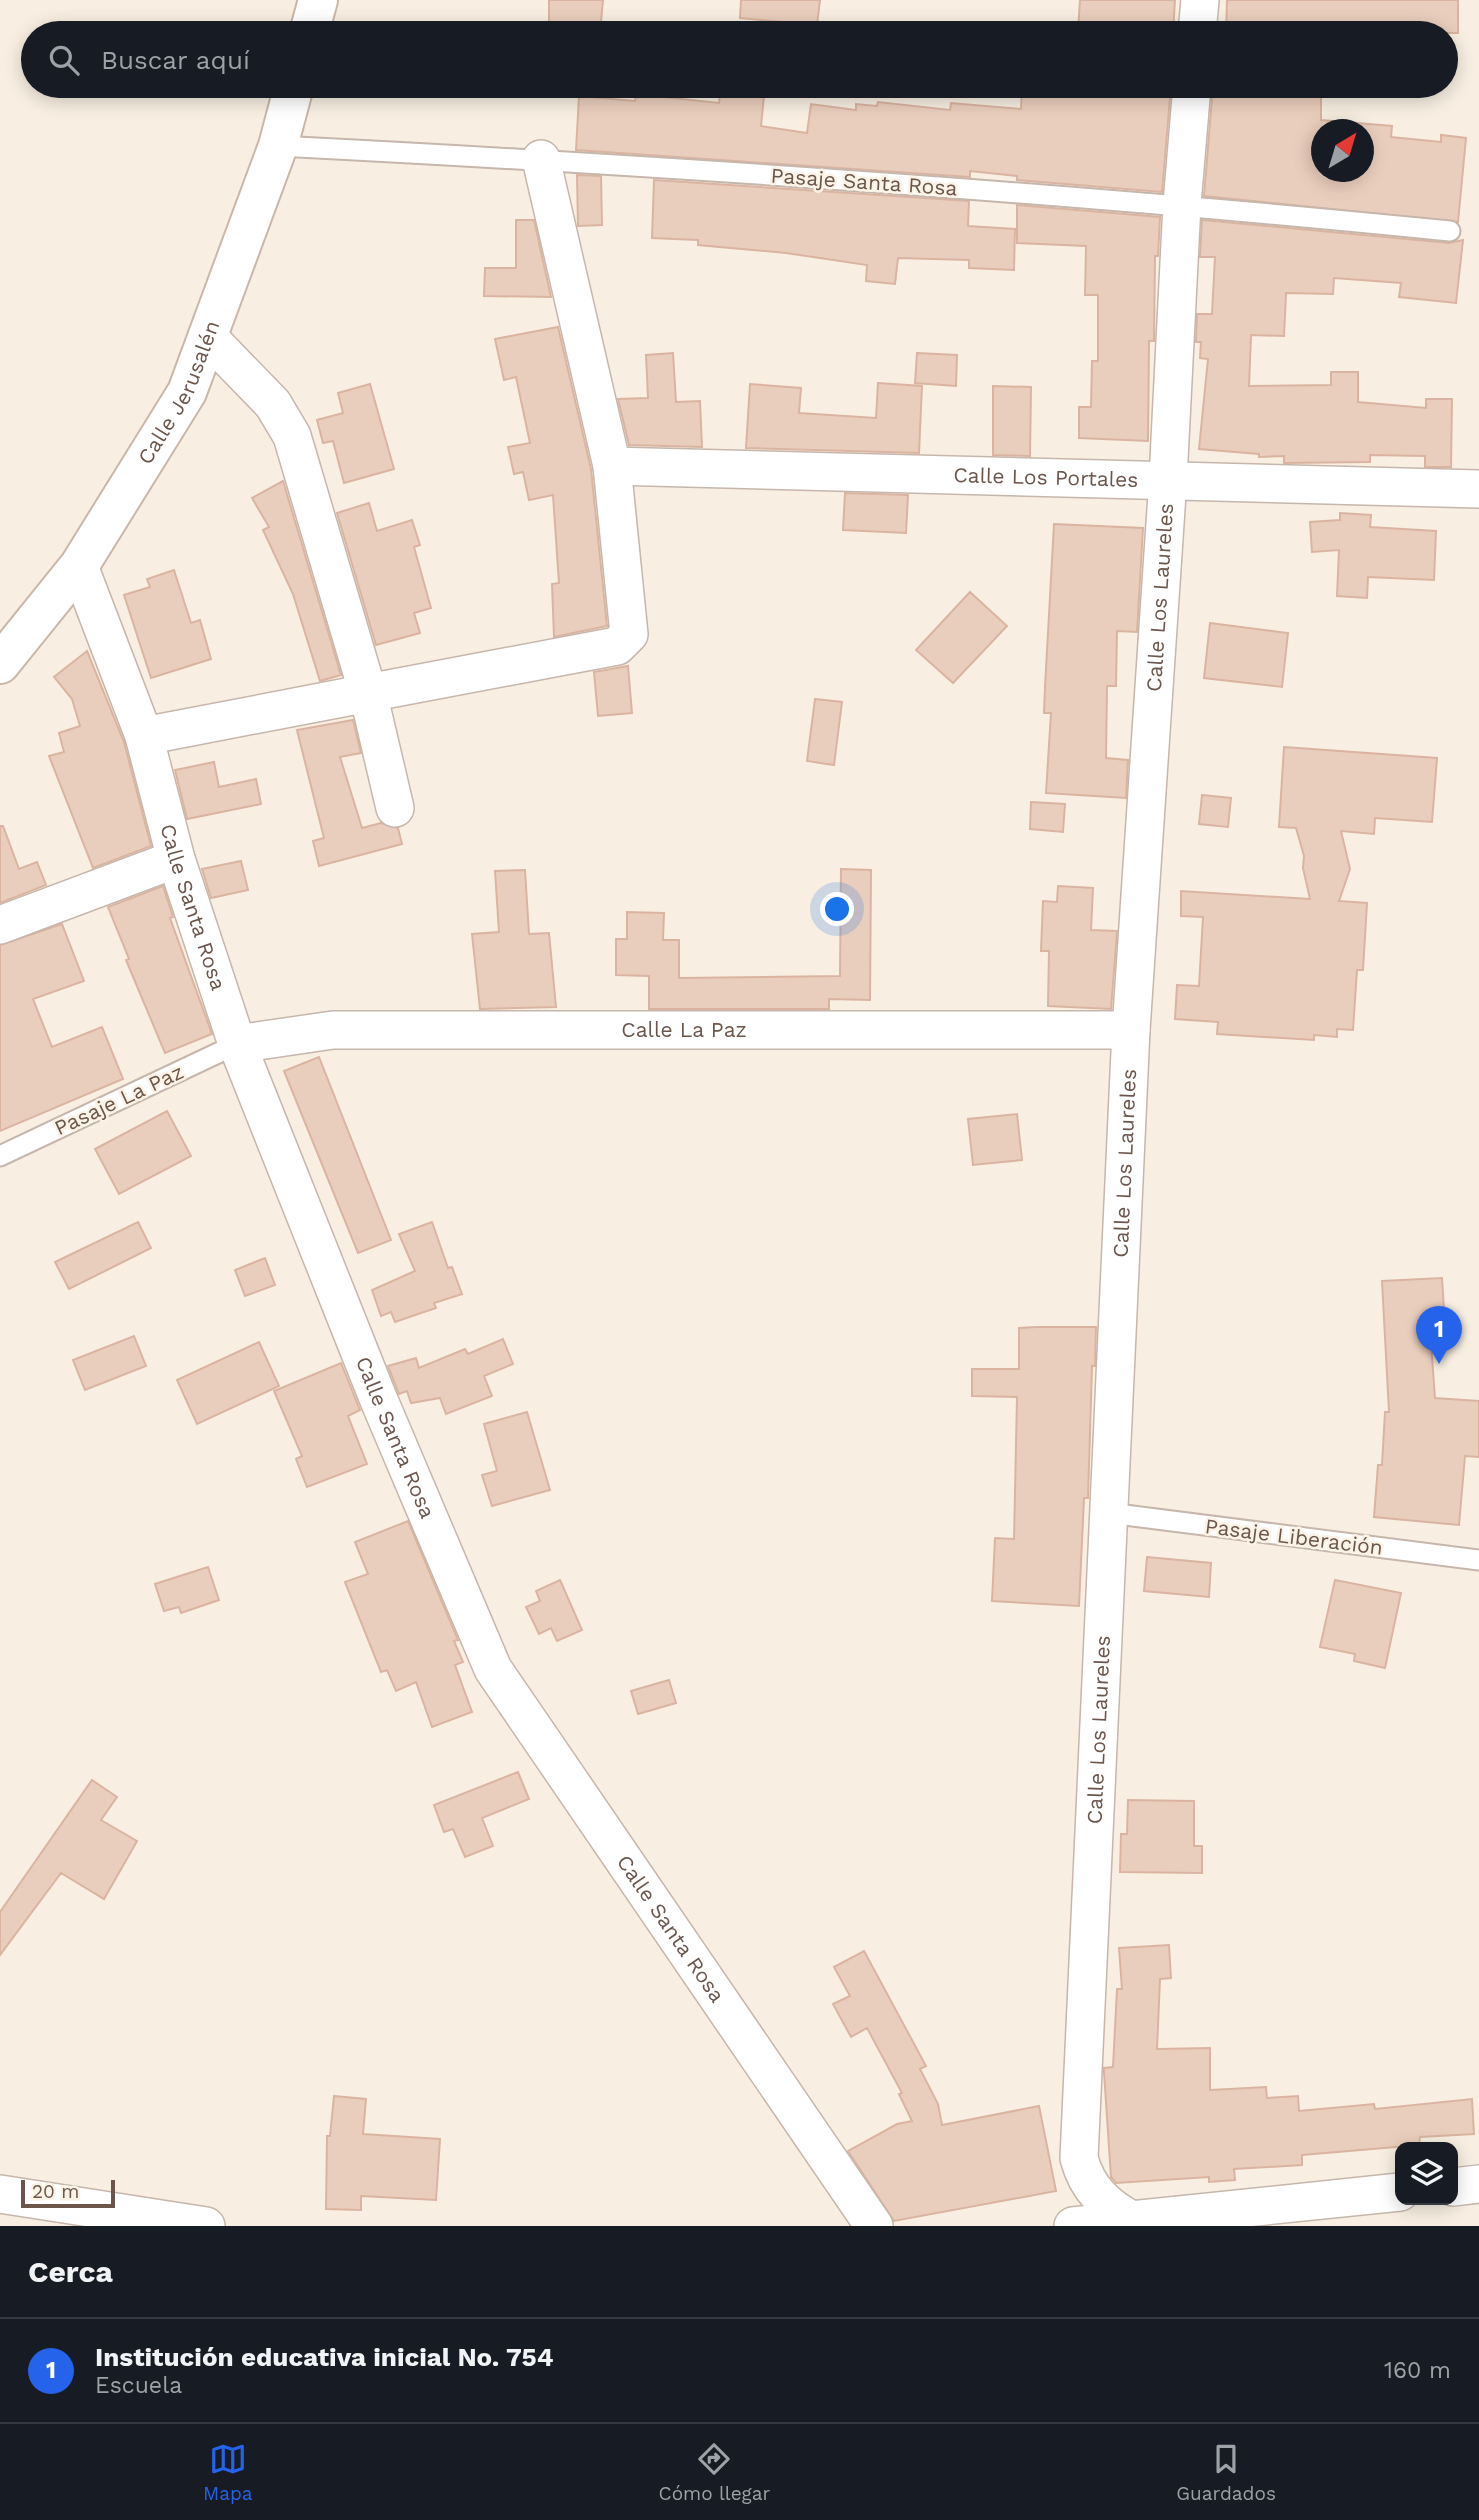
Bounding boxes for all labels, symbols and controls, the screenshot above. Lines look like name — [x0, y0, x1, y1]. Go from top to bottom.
search box — [21, 21, 1458, 98]
icon: search — [45, 41, 83, 79]
text: Buscar aquí — [101, 45, 250, 75]
north arrow — [1311, 119, 1374, 182]
street label: Pasaje Santa Rosa — [770, 163, 958, 201]
street label: Calle Jerusalén — [132, 317, 224, 469]
street label: Calle Los Portales — [953, 462, 1139, 492]
street label: Calle Los Laureles — [1141, 502, 1178, 692]
street label: Calle Santa Rosa — [155, 821, 231, 993]
your location — [820, 892, 854, 926]
street label: Calle La Paz — [621, 1017, 747, 1042]
street label: Pasaje La Paz — [50, 1059, 187, 1140]
street label: Calle Los Laureles — [1108, 1068, 1141, 1258]
pin: 1 — [1416, 1306, 1462, 1364]
street label: Calle Santa Rosa — [351, 1353, 441, 1522]
street label: Pasaje Liberación — [1204, 1513, 1384, 1560]
street label: Calle Los Laureles — [1081, 1635, 1115, 1825]
street label: Calle Santa Rosa — [612, 1850, 730, 2007]
map controls — [1395, 2142, 1458, 2205]
button: layers — [1395, 2142, 1458, 2205]
scale bar — [21, 2177, 116, 2209]
text: 20 m — [32, 2180, 79, 2203]
text: Cerca — [28, 2254, 113, 2289]
text: Institución educativa inicial No. 754 — [95, 2342, 553, 2372]
text: 1 — [46, 2357, 56, 2384]
text: 160 m — [1384, 2357, 1451, 2384]
text: Escuela — [95, 2372, 182, 2399]
tab: Mapa — [203, 2440, 253, 2505]
tab: Cómo llegar — [659, 2440, 770, 2505]
tab: Guardados — [1176, 2440, 1276, 2505]

